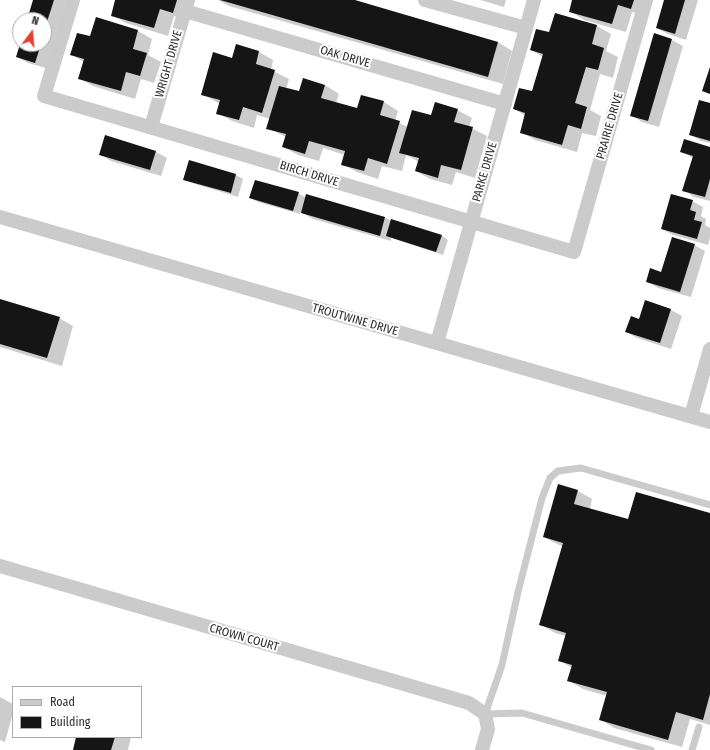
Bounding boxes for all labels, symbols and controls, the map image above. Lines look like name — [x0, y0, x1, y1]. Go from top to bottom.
north arrow — [12, 12, 52, 52]
text: N — [30, 14, 40, 28]
street label: WRIGHT DRIVE — [152, 29, 186, 99]
street label: OAK DRIVE — [318, 43, 372, 71]
street label: PRAIRIE DRIVE — [594, 91, 626, 161]
street label: PARKE DRIVE — [470, 140, 500, 204]
street label: BIRCH DRIVE — [278, 158, 340, 190]
street label: TROUTWINE DRIVE — [311, 301, 399, 339]
street label: CROWN COURT — [208, 621, 280, 655]
legend — [12, 686, 142, 738]
text: Road — [50, 695, 75, 709]
text: Building — [50, 715, 90, 729]

